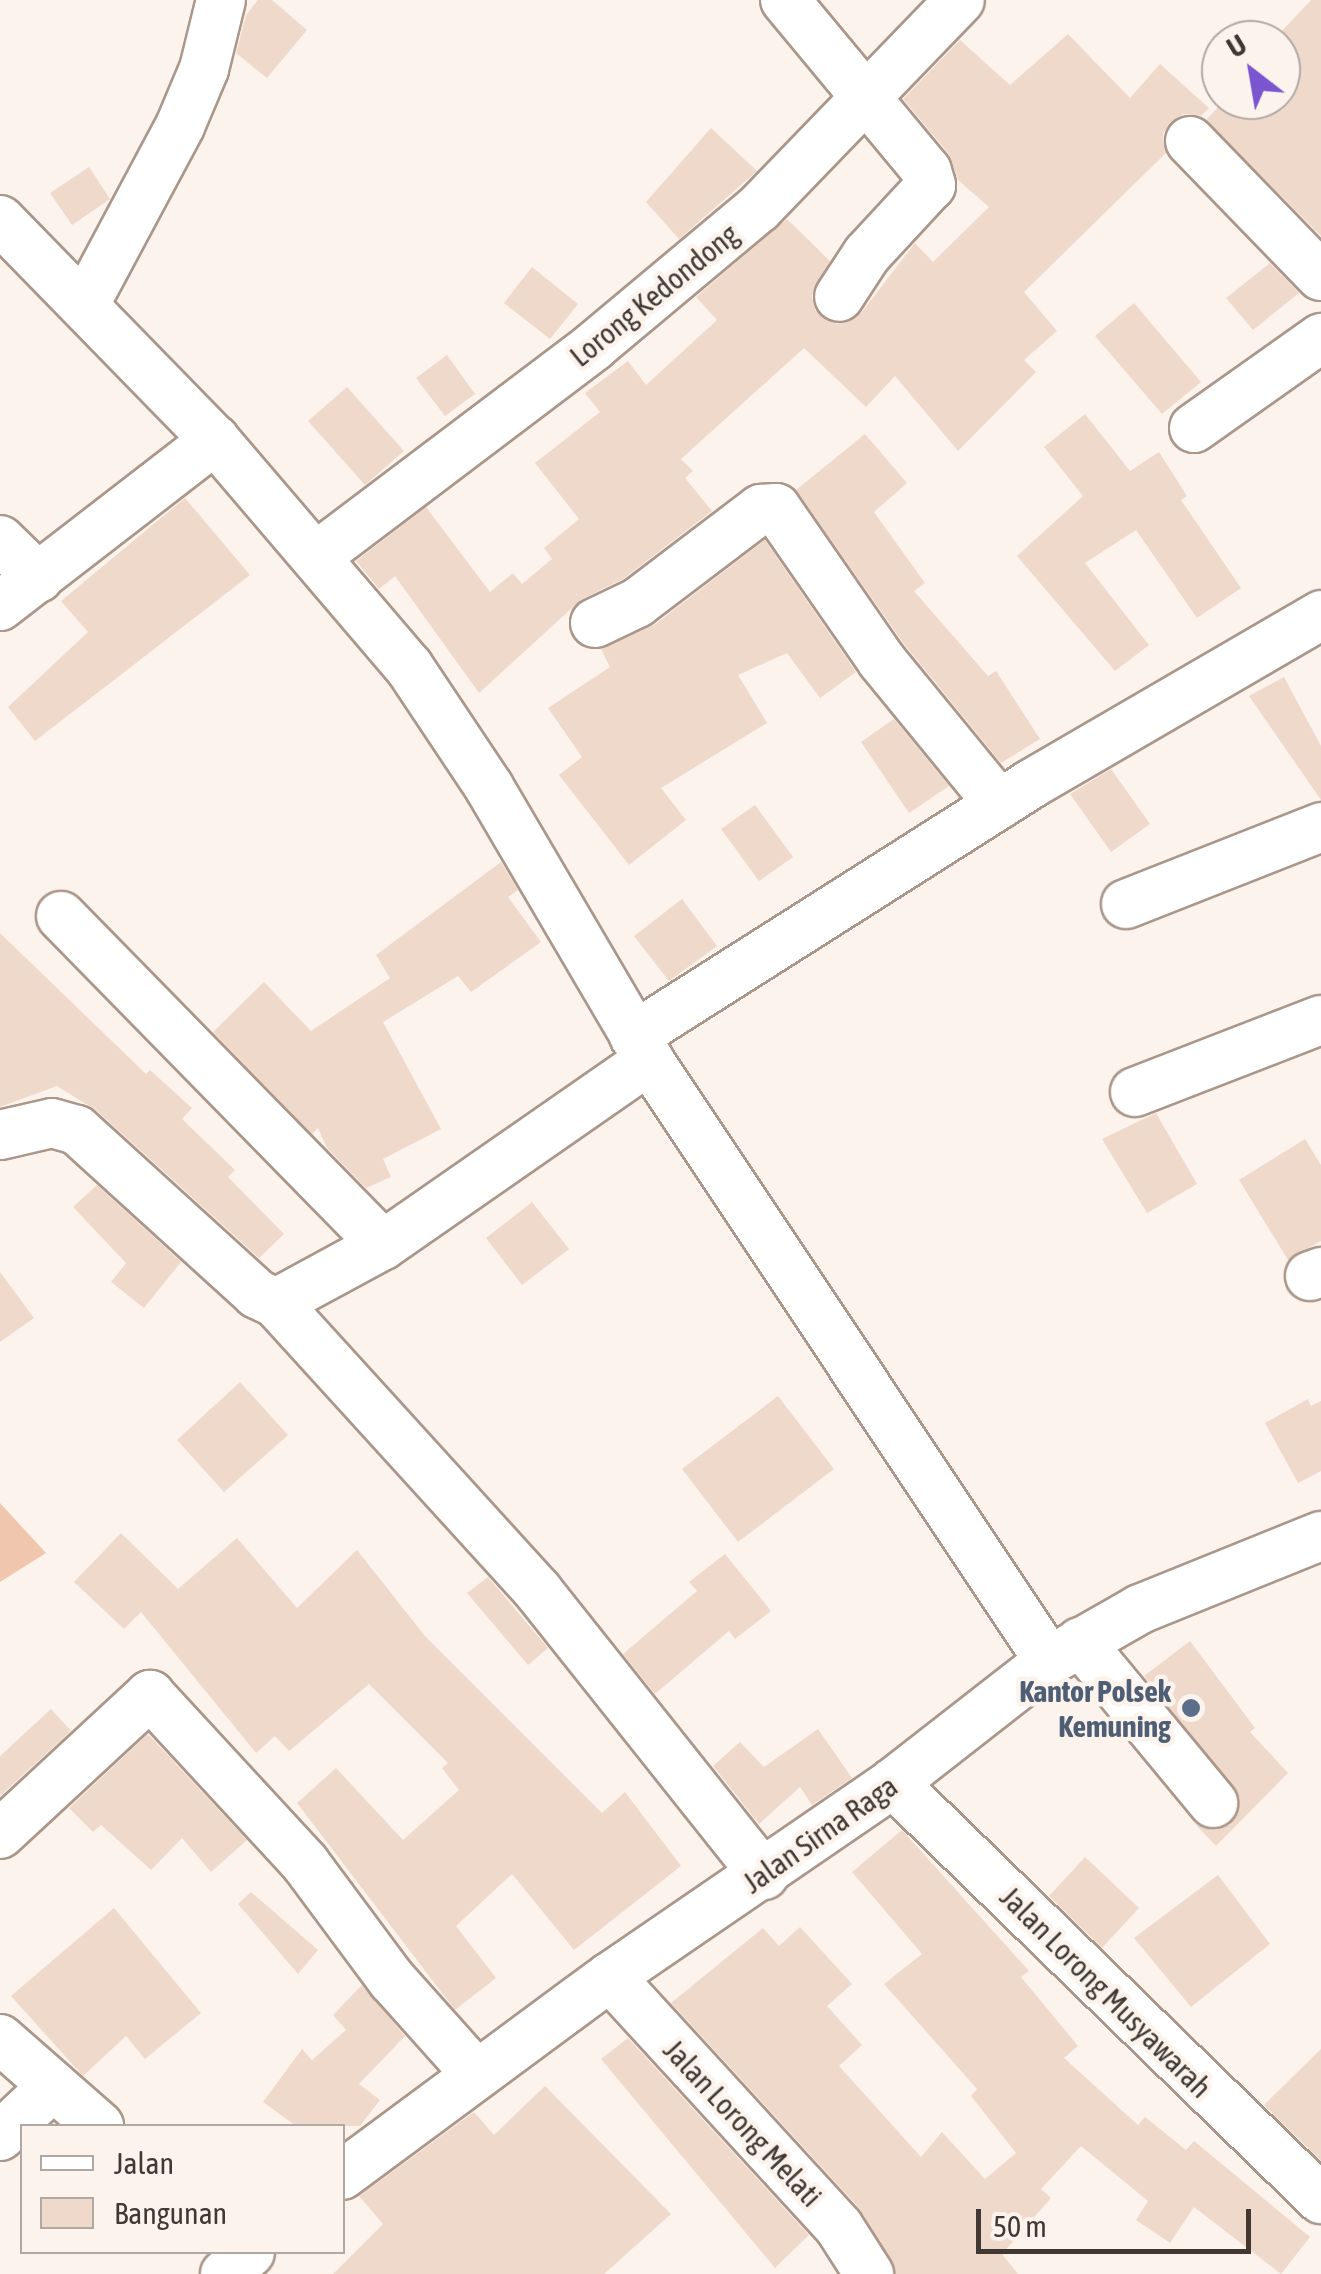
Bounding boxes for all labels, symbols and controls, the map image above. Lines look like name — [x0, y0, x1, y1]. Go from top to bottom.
north arrow — [1201, 20, 1301, 120]
text: U — [1221, 28, 1252, 64]
street label: Lorong Kedondong — [562, 216, 746, 374]
place label: Kantor Polsek Kemuning — [1019, 1673, 1171, 1744]
marker: Kantor Polsek Kemuning — [1180, 1697, 1202, 1719]
street label: Jalan Sirna Raga — [736, 1768, 904, 1900]
street label: Jalan Lorong Musyawarah — [993, 1879, 1219, 2105]
street label: Jalan Lorong Melati — [656, 2032, 830, 2214]
legend — [20, 2124, 345, 2254]
text: Jalan — [114, 2146, 174, 2180]
scale bar — [981, 2189, 1256, 2251]
text: Bangunan — [114, 2196, 227, 2230]
text: 50 m — [993, 2209, 1047, 2243]

